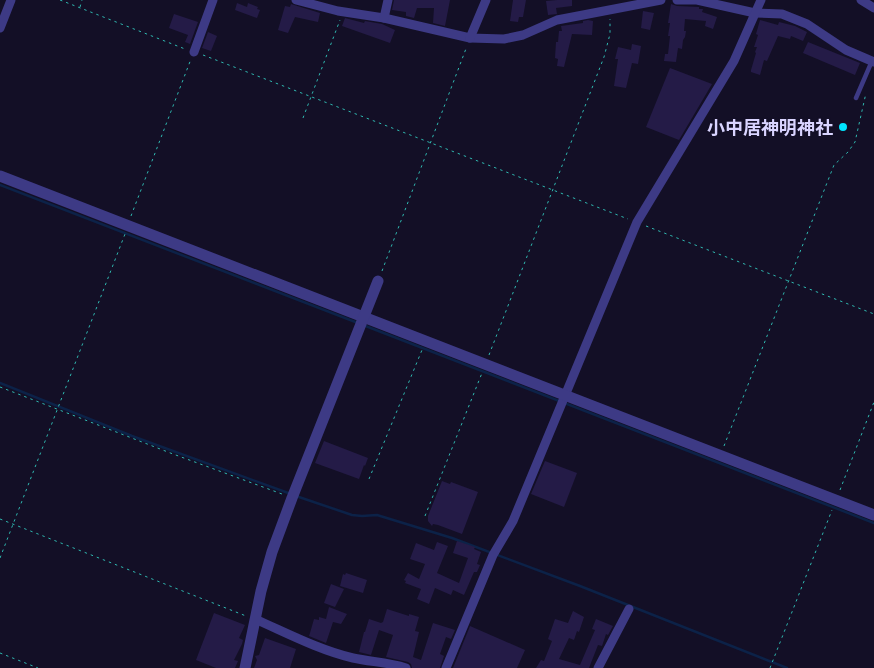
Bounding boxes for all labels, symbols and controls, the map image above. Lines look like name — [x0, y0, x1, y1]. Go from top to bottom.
place label: 小中居神明神社 — [707, 117, 833, 138]
marker: 小中居神明神社 — [837, 121, 849, 133]

